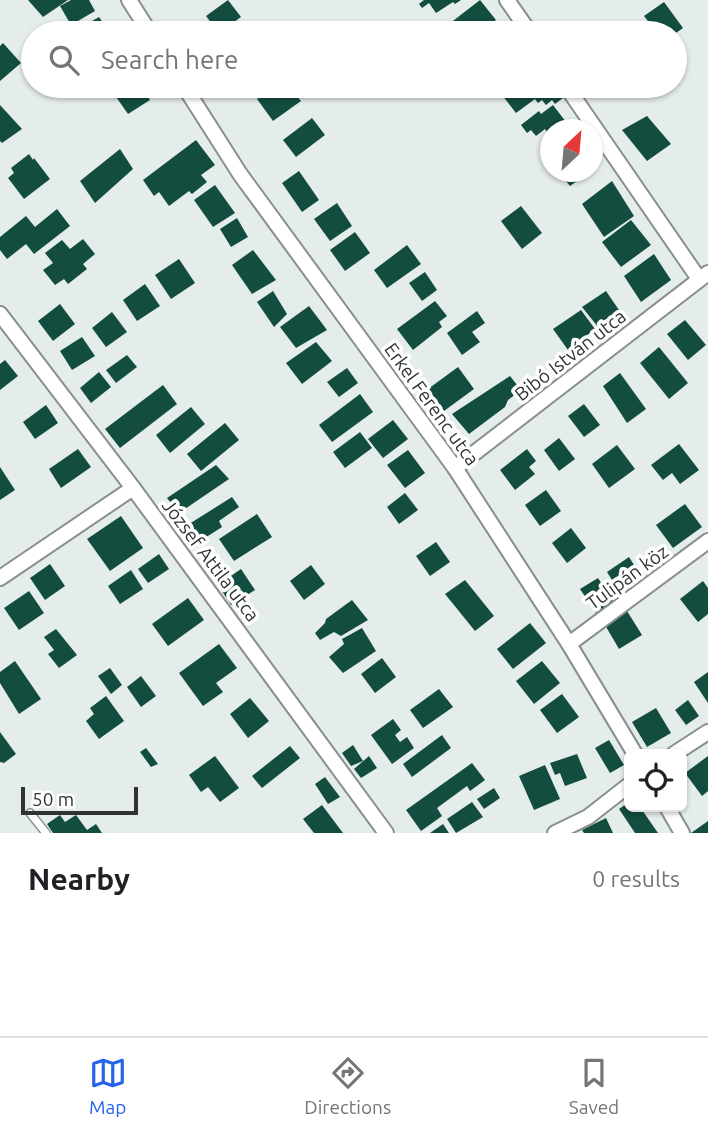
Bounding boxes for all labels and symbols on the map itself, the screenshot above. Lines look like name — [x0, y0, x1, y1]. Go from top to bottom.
north arrow — [540, 119, 603, 182]
street label: Bibó István utca — [510, 305, 630, 405]
street label: Erkel Ferenc utca — [380, 338, 484, 470]
street label: József Attila utca — [158, 495, 264, 625]
street label: Tulipán köz — [582, 540, 672, 614]
scale bar — [21, 784, 138, 816]

